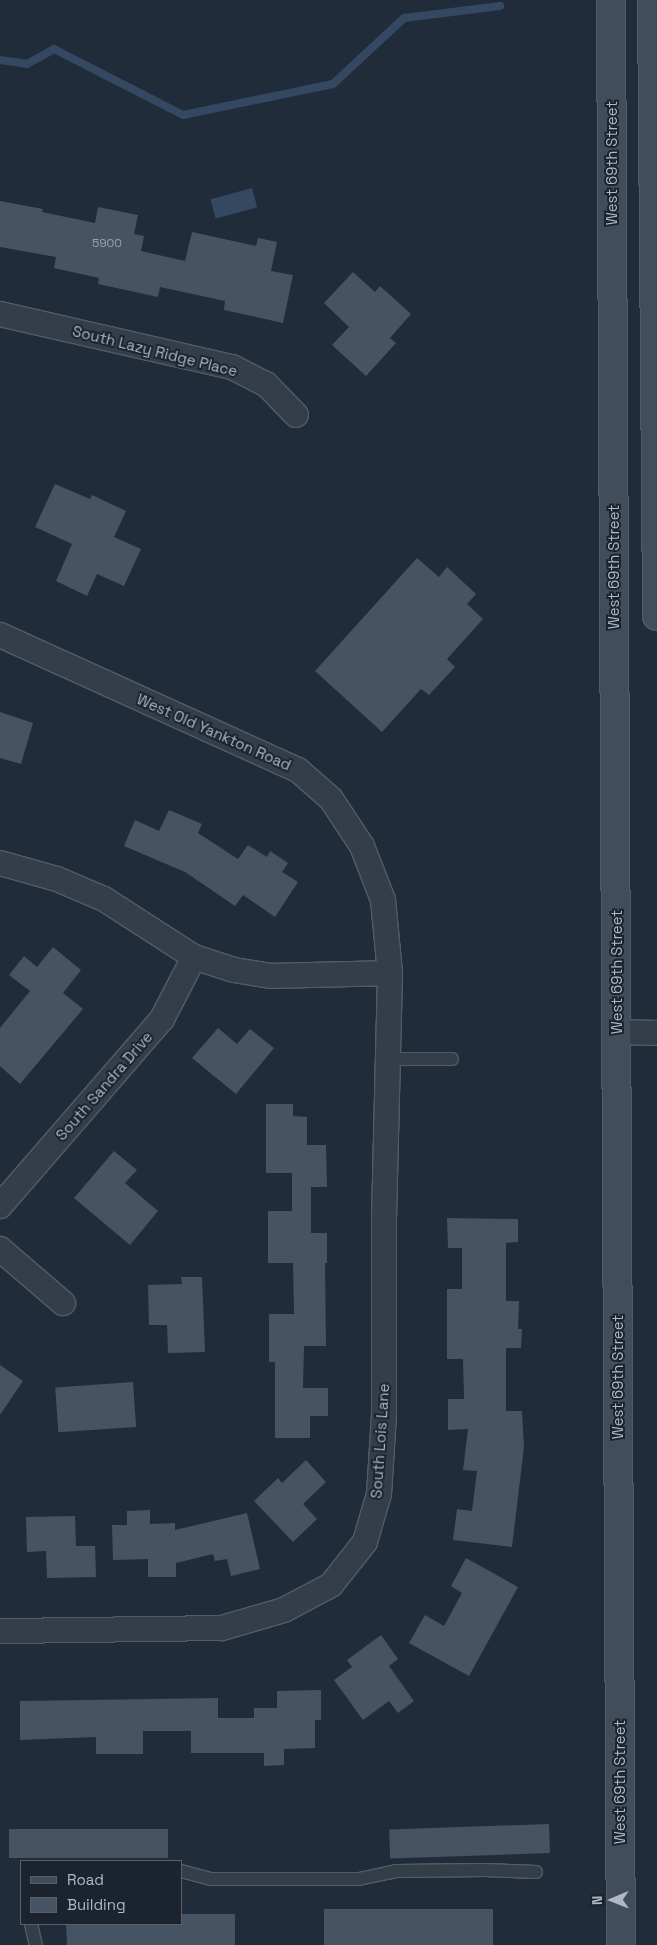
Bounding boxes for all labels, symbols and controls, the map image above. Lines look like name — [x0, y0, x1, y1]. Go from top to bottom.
street label: West 69th Street — [603, 101, 621, 225]
house number: 5900 — [92, 237, 122, 251]
street label: South Lazy Ridge Place — [71, 322, 239, 380]
street label: West 69th Street — [605, 505, 623, 629]
street label: West Old Yankton Road — [134, 690, 294, 774]
street label: West 69th Street — [608, 910, 626, 1034]
street label: South Sandra Drive — [52, 1028, 156, 1144]
street label: West 69th Street — [609, 1315, 627, 1439]
street label: South Lois Lane — [367, 1383, 393, 1499]
street label: West 69th Street — [611, 1720, 629, 1844]
legend — [20, 1860, 182, 1925]
text: Road — [67, 1870, 104, 1889]
north arrow — [587, 1875, 637, 1925]
text: Building — [67, 1895, 126, 1914]
text: N — [588, 1895, 606, 1905]

